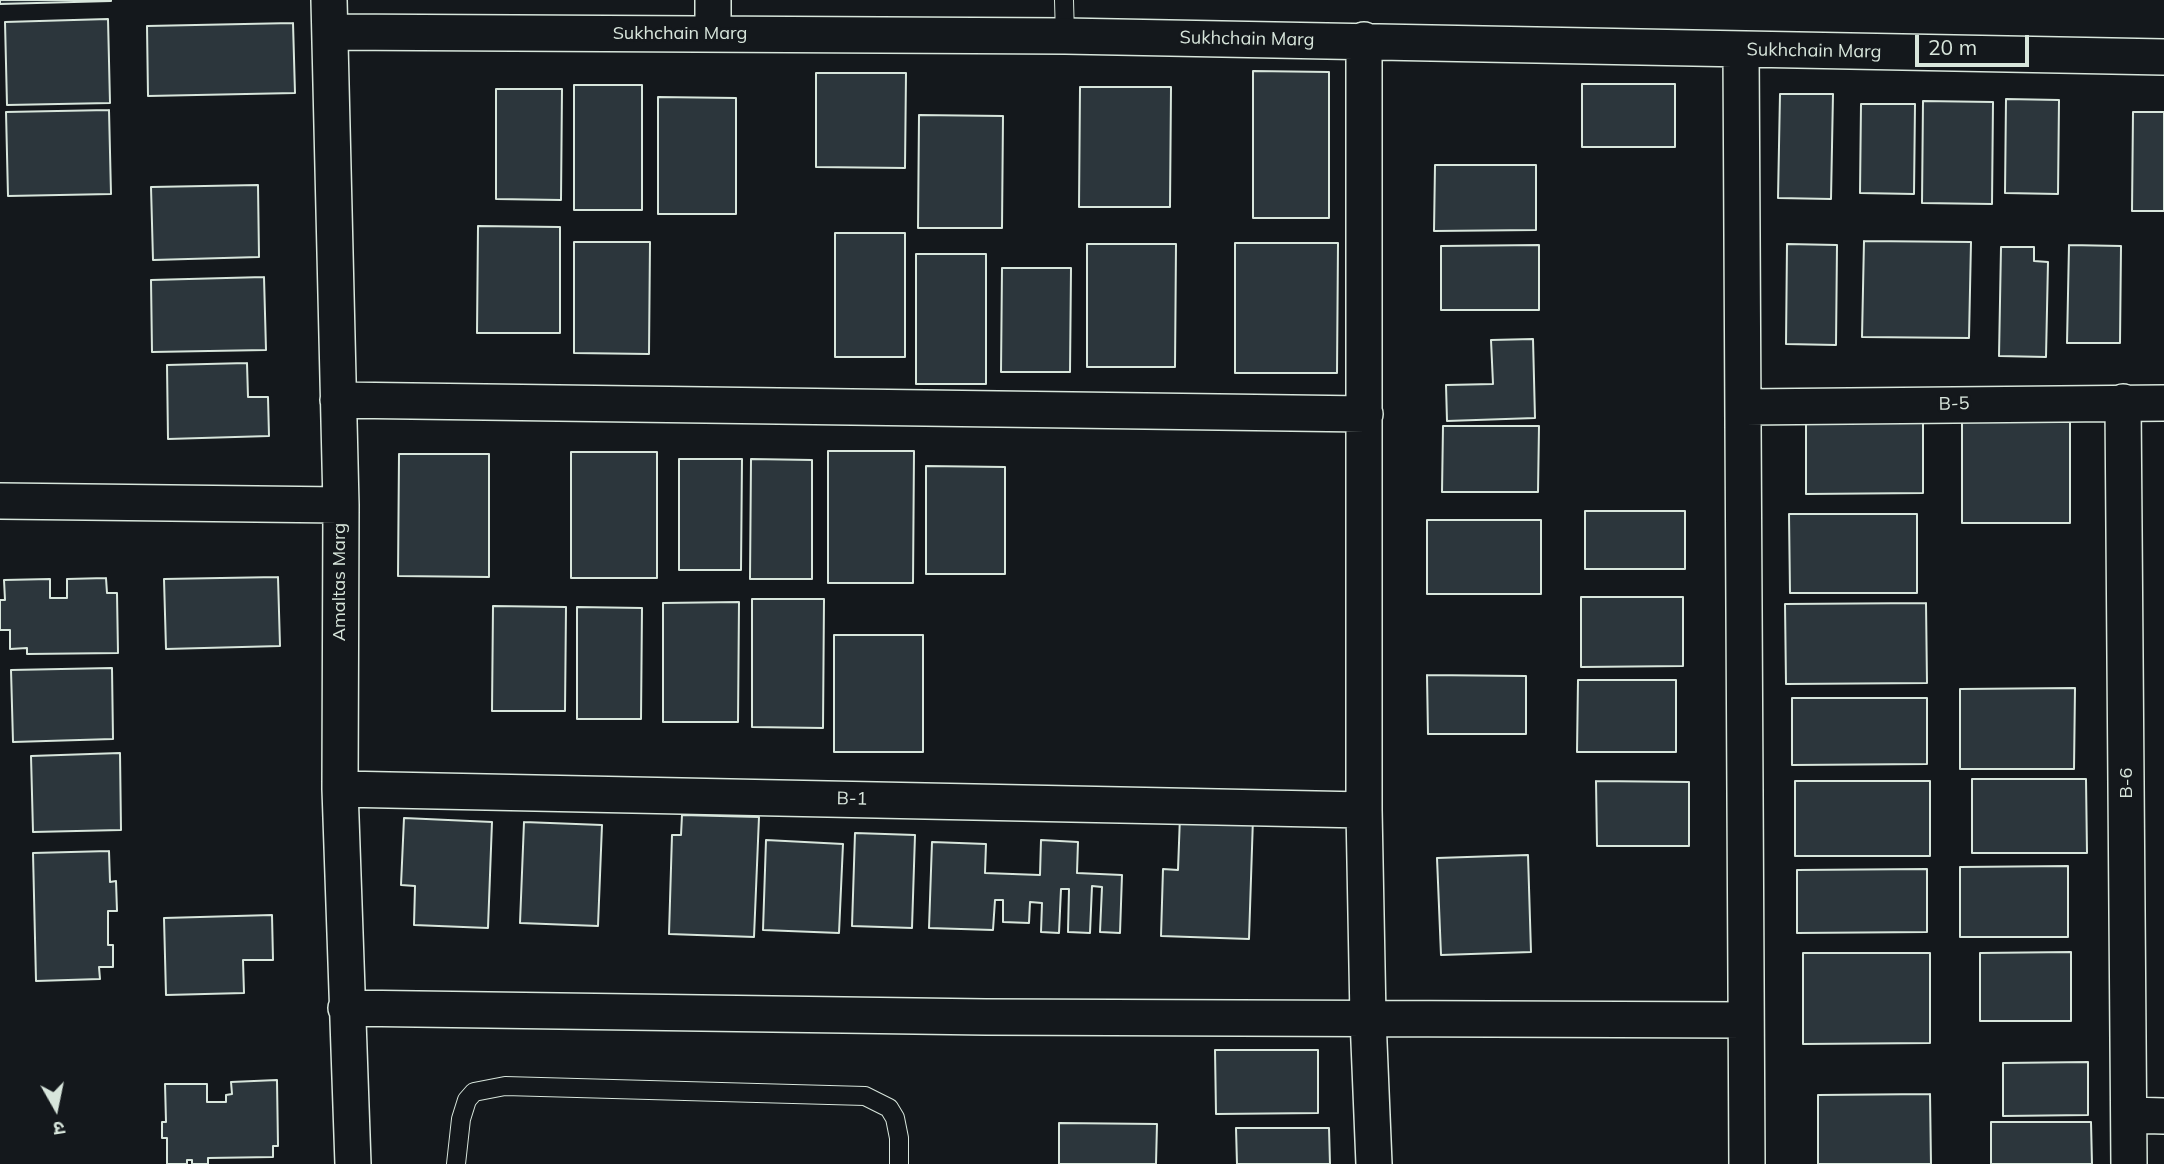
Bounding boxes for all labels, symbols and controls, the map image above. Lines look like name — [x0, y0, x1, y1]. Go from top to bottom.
scale bar — [1919, 21, 2033, 65]
street label: Sukhchain Marg — [613, 23, 747, 45]
street label: Sukhchain Marg — [1179, 27, 1315, 51]
text: 20 m — [1928, 34, 1977, 60]
street label: Sukhchain Marg — [1746, 39, 1882, 63]
street label: B-5 — [1938, 393, 1970, 415]
street label: Amaltas Marg — [329, 523, 351, 641]
street label: B-6 — [2116, 768, 2138, 798]
street label: B-1 — [836, 788, 868, 810]
north arrow — [21, 1073, 91, 1143]
text: उ — [52, 1116, 67, 1141]

